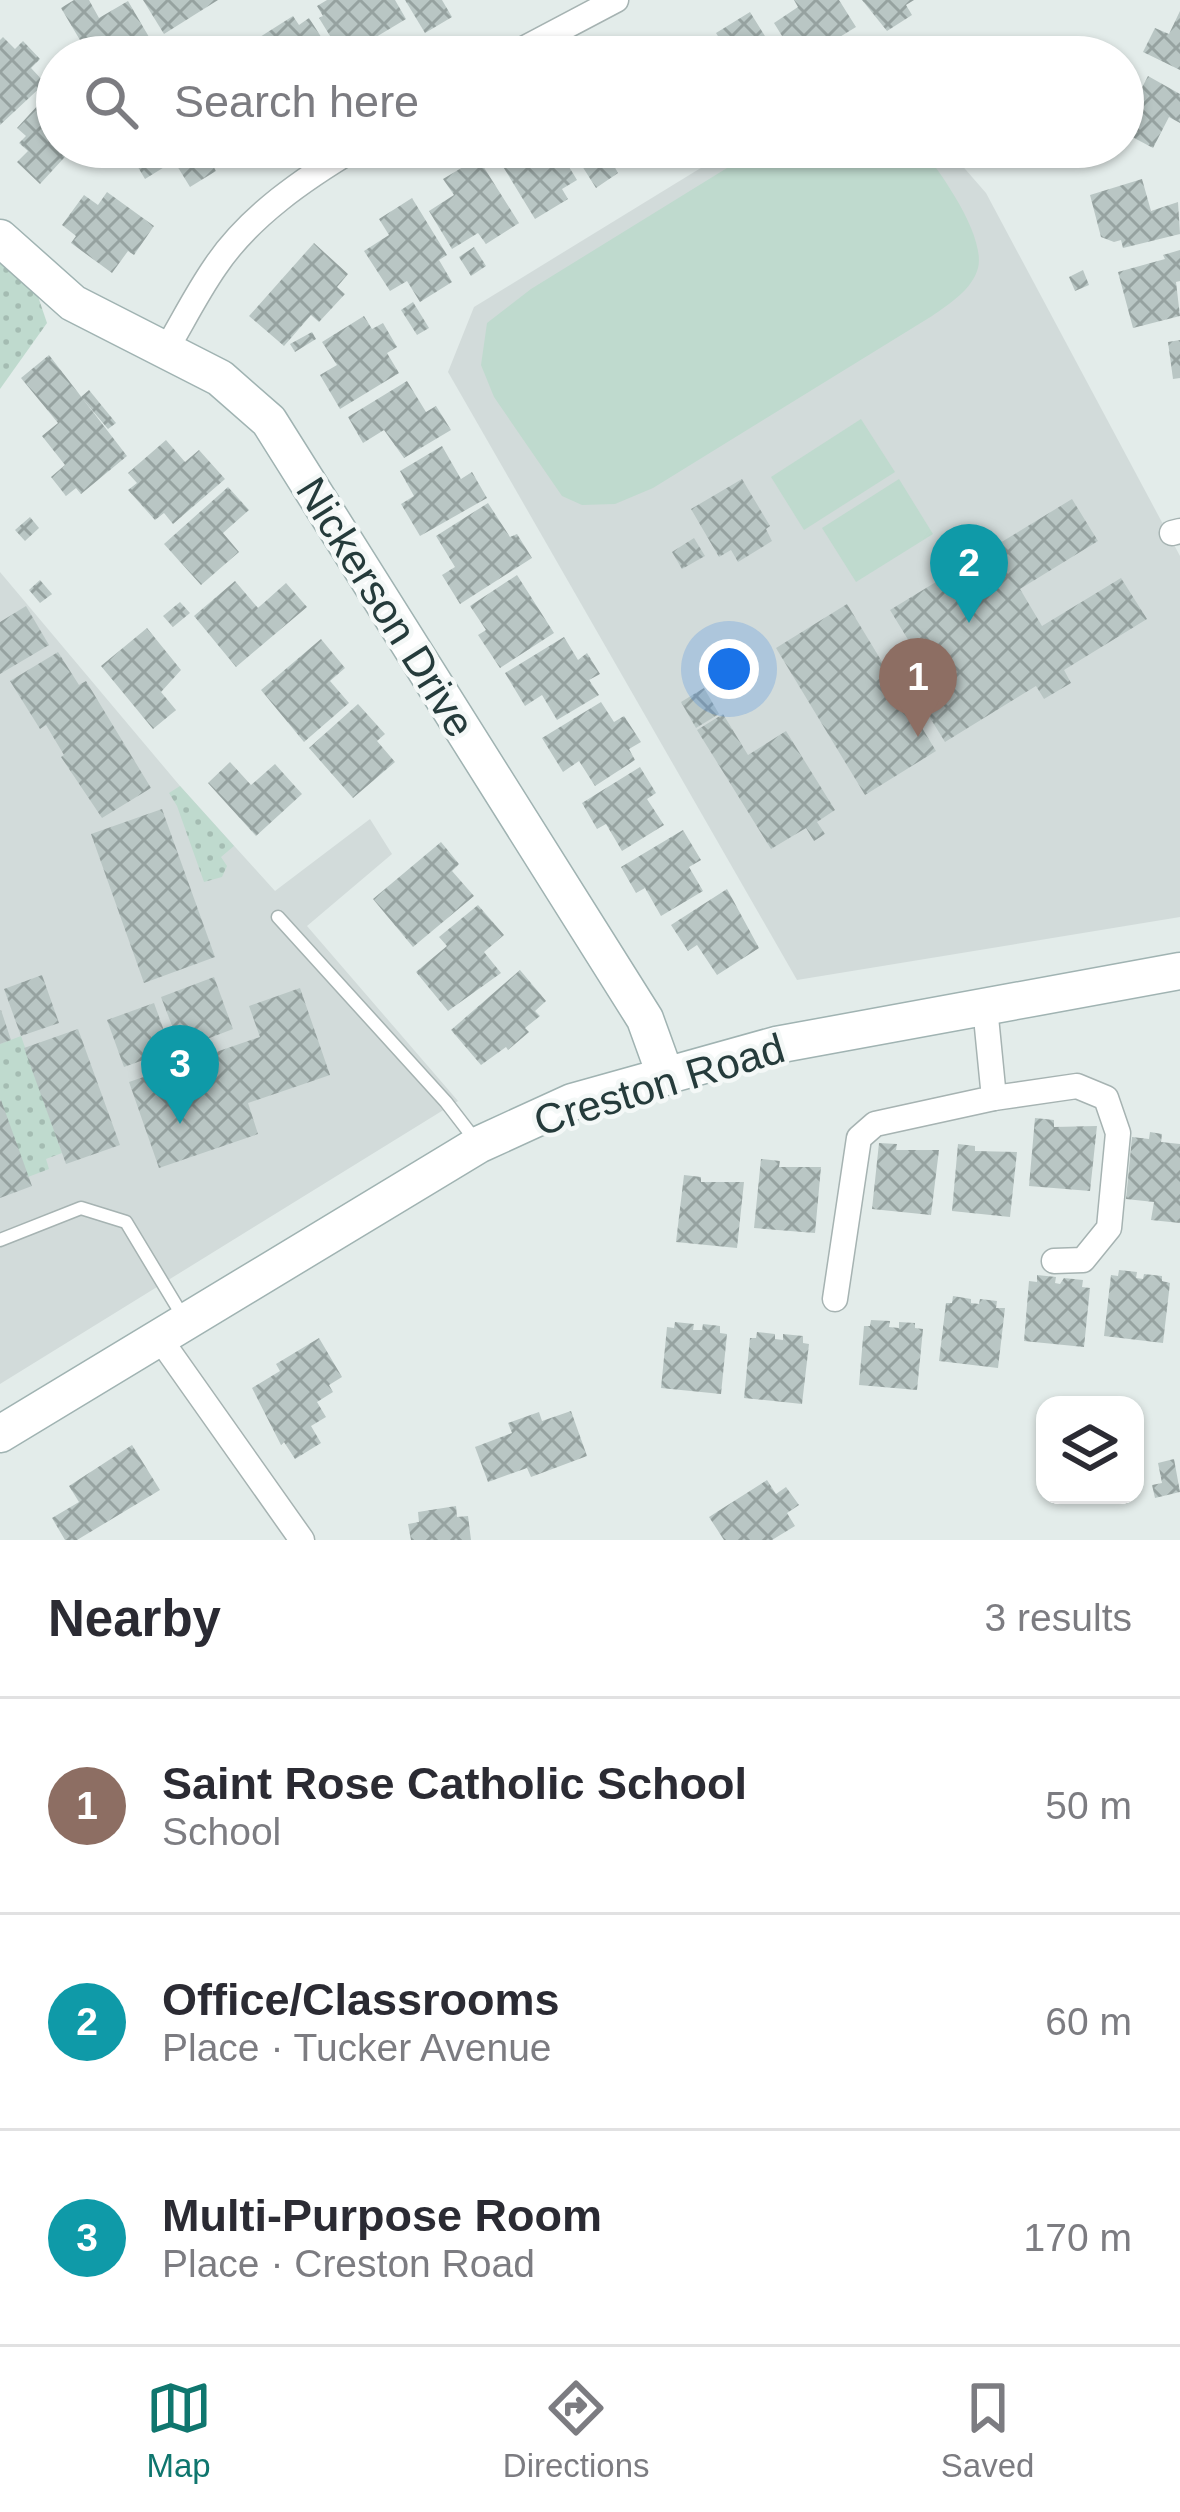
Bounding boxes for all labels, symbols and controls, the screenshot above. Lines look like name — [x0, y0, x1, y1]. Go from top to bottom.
search box — [36, 36, 1144, 168]
icon: search — [78, 69, 144, 135]
text: Search here — [174, 76, 419, 127]
street label: Nickerson Drive — [287, 469, 484, 745]
pin: 2 — [930, 524, 1008, 623]
pin: 1 — [879, 638, 957, 737]
your location — [699, 639, 759, 699]
street label: Creston Road — [528, 1024, 790, 1145]
pin: 3 — [141, 1025, 219, 1124]
map controls — [1036, 1396, 1144, 1504]
button: layers — [1036, 1396, 1144, 1504]
text: Nearby — [48, 1590, 221, 1647]
text: 3 results — [985, 1596, 1132, 1639]
text: Saint Rose Catholic School — [162, 1758, 747, 1809]
text: 1 — [76, 1784, 98, 1827]
text: 50 m — [1045, 1784, 1132, 1827]
text: School — [162, 1810, 281, 1853]
text: Office/Classrooms — [162, 1974, 560, 2025]
text: 2 — [76, 2000, 98, 2043]
text: 60 m — [1045, 2000, 1132, 2043]
text: Place · Tucker Avenue — [162, 2026, 552, 2069]
text: Multi-Purpose Room — [162, 2190, 602, 2241]
text: 3 — [76, 2216, 98, 2259]
text: 170 m — [1024, 2216, 1132, 2259]
text: Place · Creston Road — [162, 2242, 535, 2285]
tab: Map — [146, 2375, 212, 2485]
tab: Directions — [503, 2375, 650, 2485]
tab: Saved — [941, 2375, 1034, 2485]

